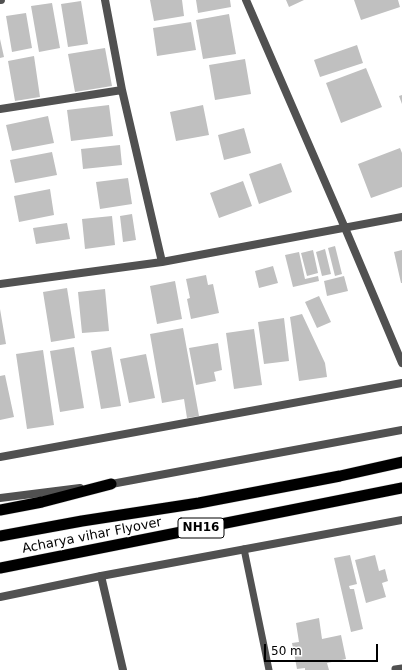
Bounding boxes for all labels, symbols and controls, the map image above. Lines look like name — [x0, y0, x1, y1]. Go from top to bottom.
street label: Acharya vihar Flyover — [21, 515, 163, 557]
road number: NH16 — [178, 518, 224, 538]
scale bar — [266, 636, 380, 662]
text: 50 m — [271, 644, 302, 658]

